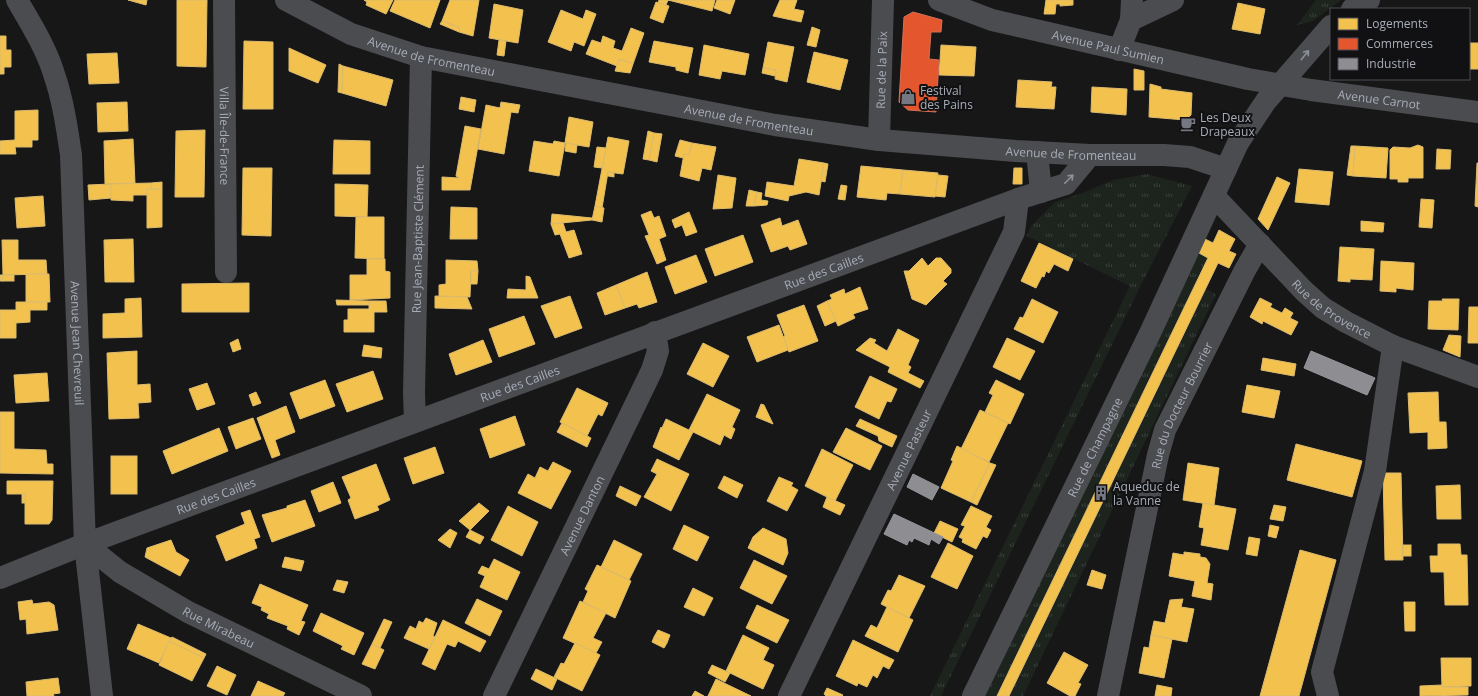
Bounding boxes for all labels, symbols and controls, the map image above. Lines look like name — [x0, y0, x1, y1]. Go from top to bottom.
legend — [1330, 8, 1470, 80]
text: Logements — [1366, 15, 1428, 32]
street label: Avenue Paul Sumien — [1051, 26, 1166, 68]
street label: Rue de la Paix — [871, 30, 891, 109]
street label: Avenue de Fromenteau — [366, 32, 497, 80]
text: Commerces — [1366, 35, 1433, 52]
one-way arrow — [1301, 50, 1310, 61]
text: Industrie — [1366, 55, 1416, 72]
place label: Festival des Pains — [920, 82, 973, 113]
street label: Avenue Carnot — [1337, 85, 1421, 113]
street label: Villa Île-de-France — [216, 87, 234, 186]
shop icon: Festival des Pains — [899, 88, 917, 106]
street label: Avenue de Fromenteau — [683, 99, 815, 139]
place label: Les Deux Drapeaux — [1200, 109, 1255, 140]
cafe icon: Les Deux Drapeaux — [1179, 115, 1197, 133]
street label: Avenue de Fromenteau — [1005, 142, 1136, 164]
street label: Rue Jean-Baptiste Clément — [407, 165, 427, 313]
one-way arrow — [1065, 174, 1074, 184]
street label: Rue des Cailles — [782, 248, 866, 293]
street label: Rue de Provence — [1288, 275, 1375, 342]
street label: Avenue Jean Chevreuil — [67, 280, 89, 406]
street label: Rue du Docteur Bourrier — [1147, 339, 1216, 470]
street label: Rue des Cailles — [478, 361, 562, 406]
street label: Rue de Champagne — [1063, 394, 1126, 500]
street label: Avenue Pasteur — [882, 406, 935, 493]
street label: Avenue Danton — [555, 472, 608, 558]
street label: Rue des Cailles — [174, 473, 258, 518]
place label: Aqueduc de la Vanne — [1113, 478, 1180, 509]
building icon: Aqueduc de la Vanne — [1092, 484, 1110, 502]
street label: Rue Mirabeau — [180, 602, 258, 652]

